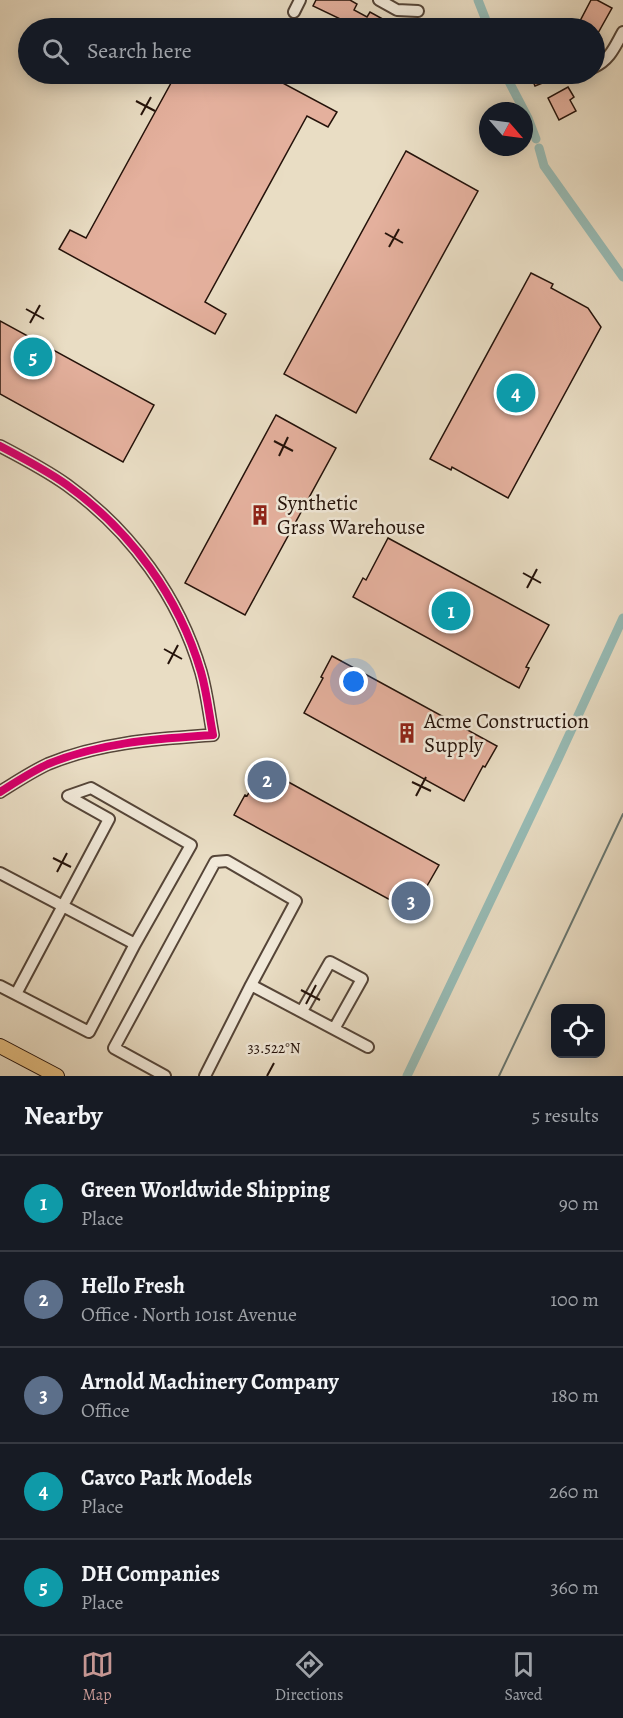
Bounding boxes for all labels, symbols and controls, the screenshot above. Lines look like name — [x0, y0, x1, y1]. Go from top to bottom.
search box — [18, 18, 605, 84]
icon: search — [39, 35, 72, 68]
text: Search here — [87, 36, 192, 66]
north arrow — [479, 102, 533, 156]
pin: 5 — [14, 334, 52, 380]
pin: 4 — [496, 370, 536, 416]
place label: Synthetic Grass Warehouse — [277, 489, 425, 541]
building icon: Synthetic Grass Warehouse — [248, 503, 272, 527]
pin: 1 — [432, 588, 470, 634]
your location — [339, 667, 368, 696]
place label: Acme Construction Supply — [423, 707, 589, 759]
building icon: Acme Construction Supply — [395, 721, 419, 745]
pin: 2 — [248, 758, 286, 802]
pin: 3 — [392, 878, 430, 924]
map controls — [551, 1004, 605, 1058]
button: locate — [551, 1004, 605, 1058]
text: 33.522°N — [247, 1038, 301, 1058]
text: Nearby — [24, 1098, 103, 1133]
text: 5 results — [532, 1102, 599, 1129]
text: Green Worldwide Shipping — [81, 1175, 330, 1205]
text: 1 — [40, 1190, 47, 1217]
text: 90 m — [559, 1190, 599, 1217]
text: Place — [81, 1205, 123, 1232]
text: Hello Fresh — [81, 1271, 185, 1301]
text: 2 — [39, 1286, 48, 1313]
text: 100 m — [550, 1286, 599, 1313]
text: Office · North 101st Avenue — [81, 1301, 297, 1328]
text: Arnold Machinery Company — [81, 1367, 339, 1397]
text: 3 — [39, 1382, 48, 1409]
text: 180 m — [551, 1382, 599, 1409]
text: Office — [81, 1397, 130, 1424]
text: Cavco Park Models — [81, 1463, 252, 1493]
text: 4 — [39, 1478, 48, 1505]
text: 260 m — [549, 1478, 599, 1505]
text: Place — [81, 1493, 123, 1520]
text: DH Companies — [81, 1559, 220, 1589]
text: 5 — [39, 1574, 48, 1601]
text: 360 m — [550, 1574, 599, 1601]
text: Place — [81, 1589, 123, 1616]
tab: Map — [81, 1648, 114, 1706]
tab: Directions — [275, 1648, 343, 1706]
tab: Saved — [504, 1648, 542, 1706]

